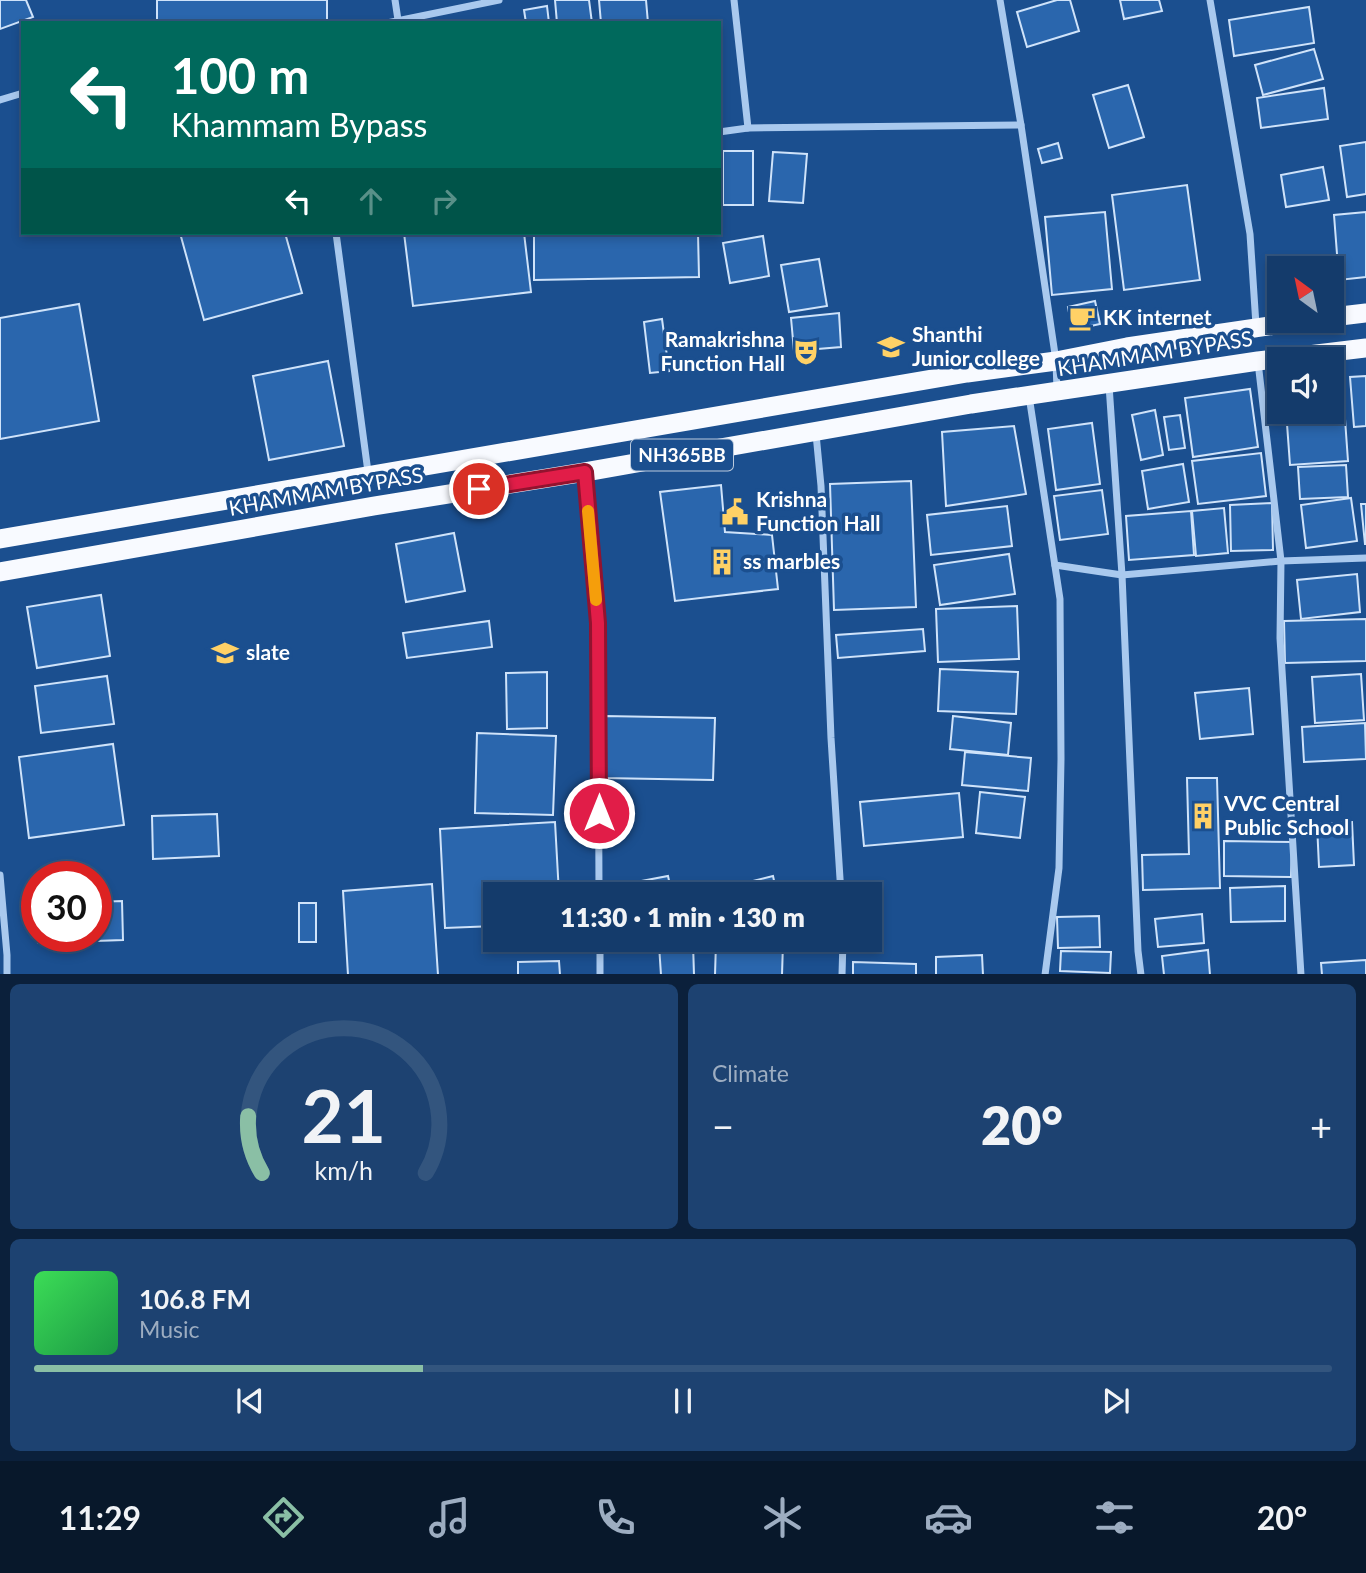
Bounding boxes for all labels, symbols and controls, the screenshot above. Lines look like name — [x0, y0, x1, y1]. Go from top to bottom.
text: 100 m — [171, 46, 309, 104]
icon: left — [56, 49, 147, 140]
text: Khammam Bypass — [171, 105, 427, 144]
icon: left — [279, 182, 317, 220]
icon: ahead — [352, 182, 390, 220]
icon: right — [425, 182, 463, 220]
north arrow — [1267, 256, 1344, 332]
map controls — [1267, 256, 1344, 424]
cafe icon: KK internet — [1067, 303, 1097, 333]
place label: KK internet — [1103, 304, 1212, 329]
place label: Shanthi Junior college — [912, 321, 1040, 370]
street label: KHAMMAM BYPASS — [1056, 325, 1254, 380]
place label: Ramakrishna Function Hall — [661, 326, 785, 375]
school or university icon: Shanthi Junior college — [876, 332, 906, 362]
theatre icon: Ramakrishna Function Hall — [791, 337, 821, 367]
button: sound — [1267, 347, 1344, 424]
road number: NH365BB — [631, 440, 733, 470]
pin — [449, 459, 509, 519]
street label: KHAMMAM BYPASS — [227, 461, 425, 520]
icon: arrive — [460, 470, 498, 508]
place label: Krishna Function Hall — [756, 486, 881, 535]
public building icon: Krishna Function Hall — [720, 497, 750, 527]
building icon: ss marbles — [707, 547, 737, 577]
place label: ss marbles — [743, 548, 840, 573]
school or university icon: slate — [210, 638, 240, 668]
place label: slate — [246, 639, 290, 664]
position arrow — [562, 776, 636, 850]
place label: VVC Central Public School — [1223, 790, 1349, 839]
building icon: VVC Central Public School — [1188, 801, 1218, 831]
speed limit sign: 30 — [21, 861, 112, 952]
text: 11:30 · 1 min · 130 m — [560, 901, 805, 933]
text: Climate — [712, 1059, 789, 1087]
text: 21 — [302, 1071, 386, 1159]
text: 20° — [981, 1094, 1063, 1156]
text: − — [712, 1103, 734, 1149]
text: + — [1310, 1103, 1332, 1149]
text: km/h — [315, 1154, 373, 1184]
text: 106.8 FM — [139, 1283, 251, 1315]
text: Music — [139, 1315, 199, 1343]
icon: previous — [231, 1382, 269, 1420]
icon: pause — [664, 1382, 702, 1420]
icon: next — [1097, 1382, 1135, 1420]
icon: directions — [259, 1493, 308, 1542]
icon: music — [425, 1493, 474, 1542]
icon: phone — [591, 1493, 640, 1542]
icon: climate — [758, 1493, 807, 1542]
icon: car — [924, 1493, 973, 1542]
icon: filters — [1090, 1493, 1139, 1542]
text: 11:29 — [59, 1498, 141, 1537]
text: 20° — [1257, 1498, 1307, 1537]

